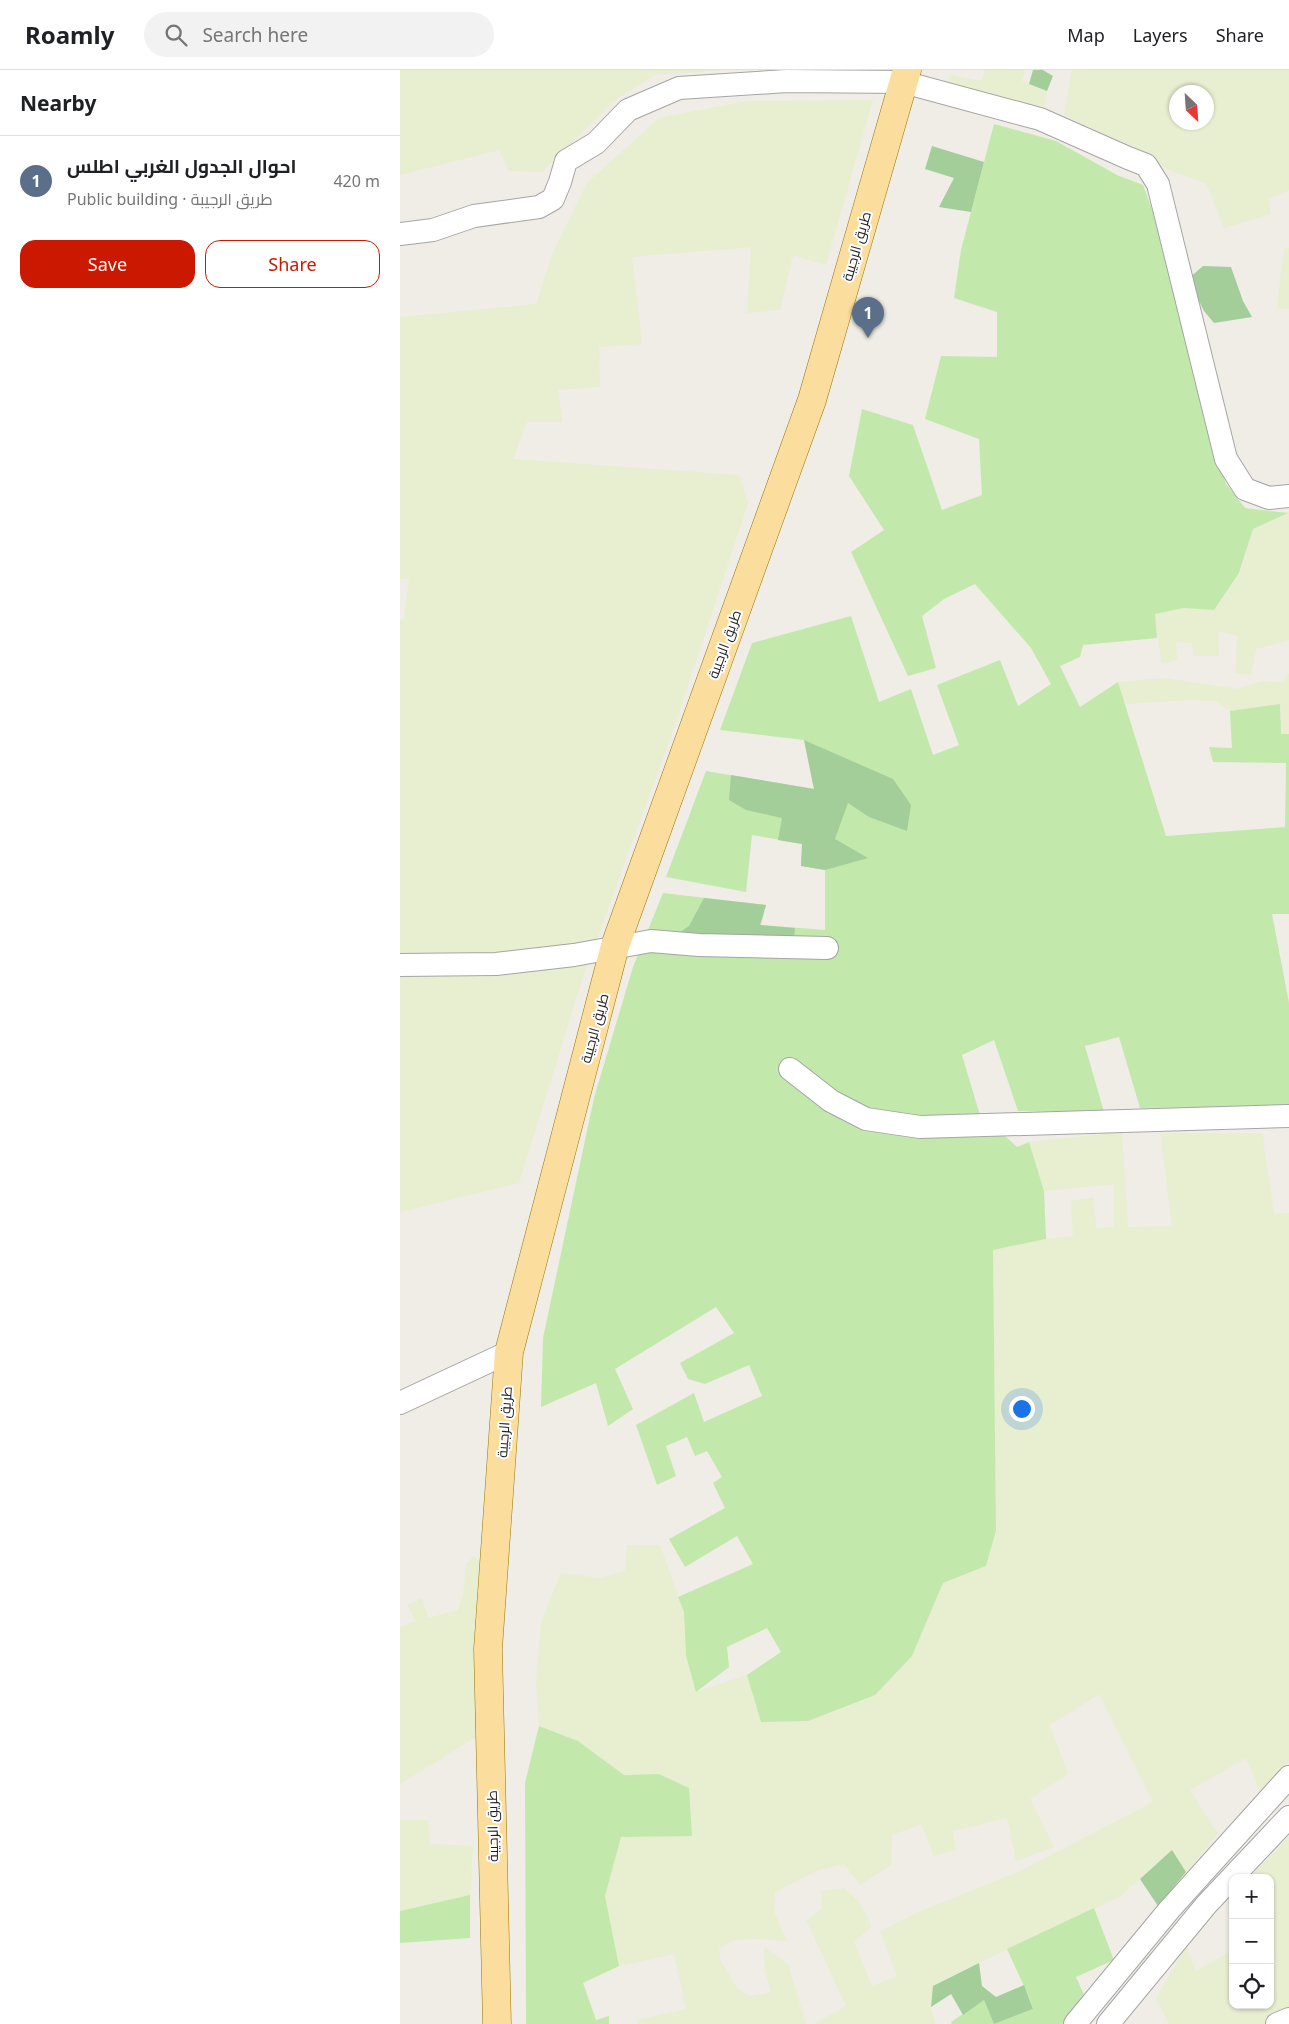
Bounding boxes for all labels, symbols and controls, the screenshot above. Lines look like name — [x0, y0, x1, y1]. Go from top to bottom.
search box — [144, 12, 494, 57]
text: Roamly — [25, 18, 114, 51]
icon: search — [162, 21, 190, 49]
text: Search here — [202, 22, 308, 48]
text: Map — [1067, 23, 1105, 47]
text: Layers — [1133, 23, 1188, 47]
text: Share — [1216, 23, 1264, 47]
north arrow — [1169, 85, 1214, 130]
text: Nearby — [20, 89, 96, 117]
text: احوال الجدول الغربي اطلس — [67, 153, 296, 179]
text: 1 — [31, 170, 41, 192]
text: 420 m — [333, 170, 380, 192]
text: Public building · طريق الرجيبة — [67, 188, 273, 210]
street label: طريق الرجيبة — [837, 209, 875, 283]
button: Save — [20, 240, 195, 288]
button: Share — [205, 240, 380, 288]
pin: 1 — [852, 297, 884, 338]
street label: طريق الرجيبة — [703, 607, 745, 681]
street label: طريق الرجيبة — [576, 991, 612, 1065]
street label: طريق الرجيبة — [492, 1386, 516, 1458]
your location — [1009, 1396, 1035, 1422]
street label: طريق الرجيبة — [482, 1790, 502, 1862]
map controls — [1229, 1874, 1274, 2009]
button: + — [1229, 1874, 1274, 1919]
button: − — [1229, 1919, 1274, 1964]
button: locate — [1229, 1964, 1274, 2009]

